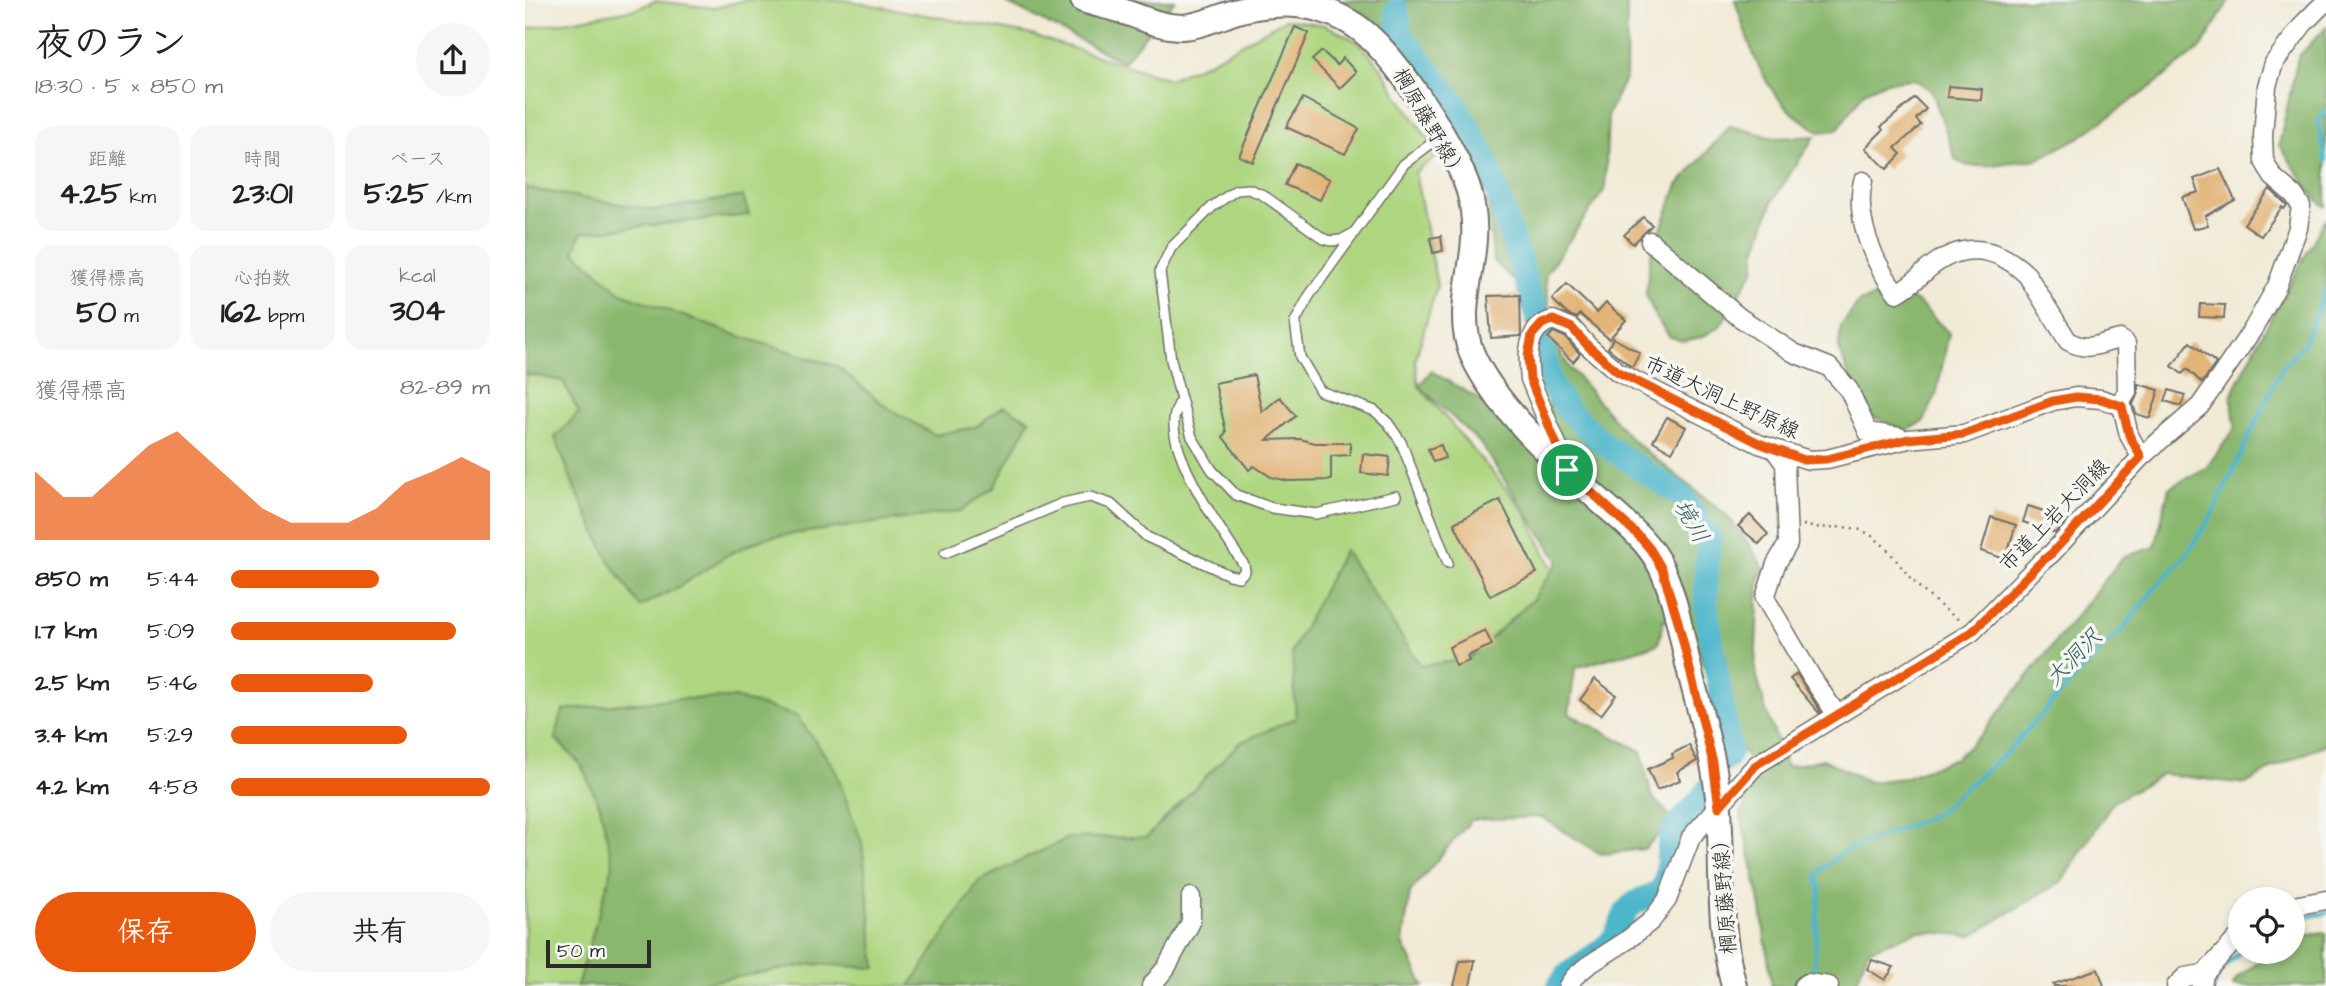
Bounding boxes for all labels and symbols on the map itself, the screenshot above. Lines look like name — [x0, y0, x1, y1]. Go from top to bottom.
street label: 棡原藤野線） — [1386, 62, 1474, 186]
street label: 市道大洞上野原線 — [1640, 349, 1804, 446]
pin — [1537, 440, 1597, 500]
street label: 市道上岩大洞線 — [1993, 452, 2116, 578]
water label: 境川 — [1666, 494, 1716, 549]
water label: 大洞沢 — [2038, 621, 2110, 694]
street label: 棡原藤野線） — [1706, 828, 1743, 956]
scale bar — [546, 937, 651, 969]

